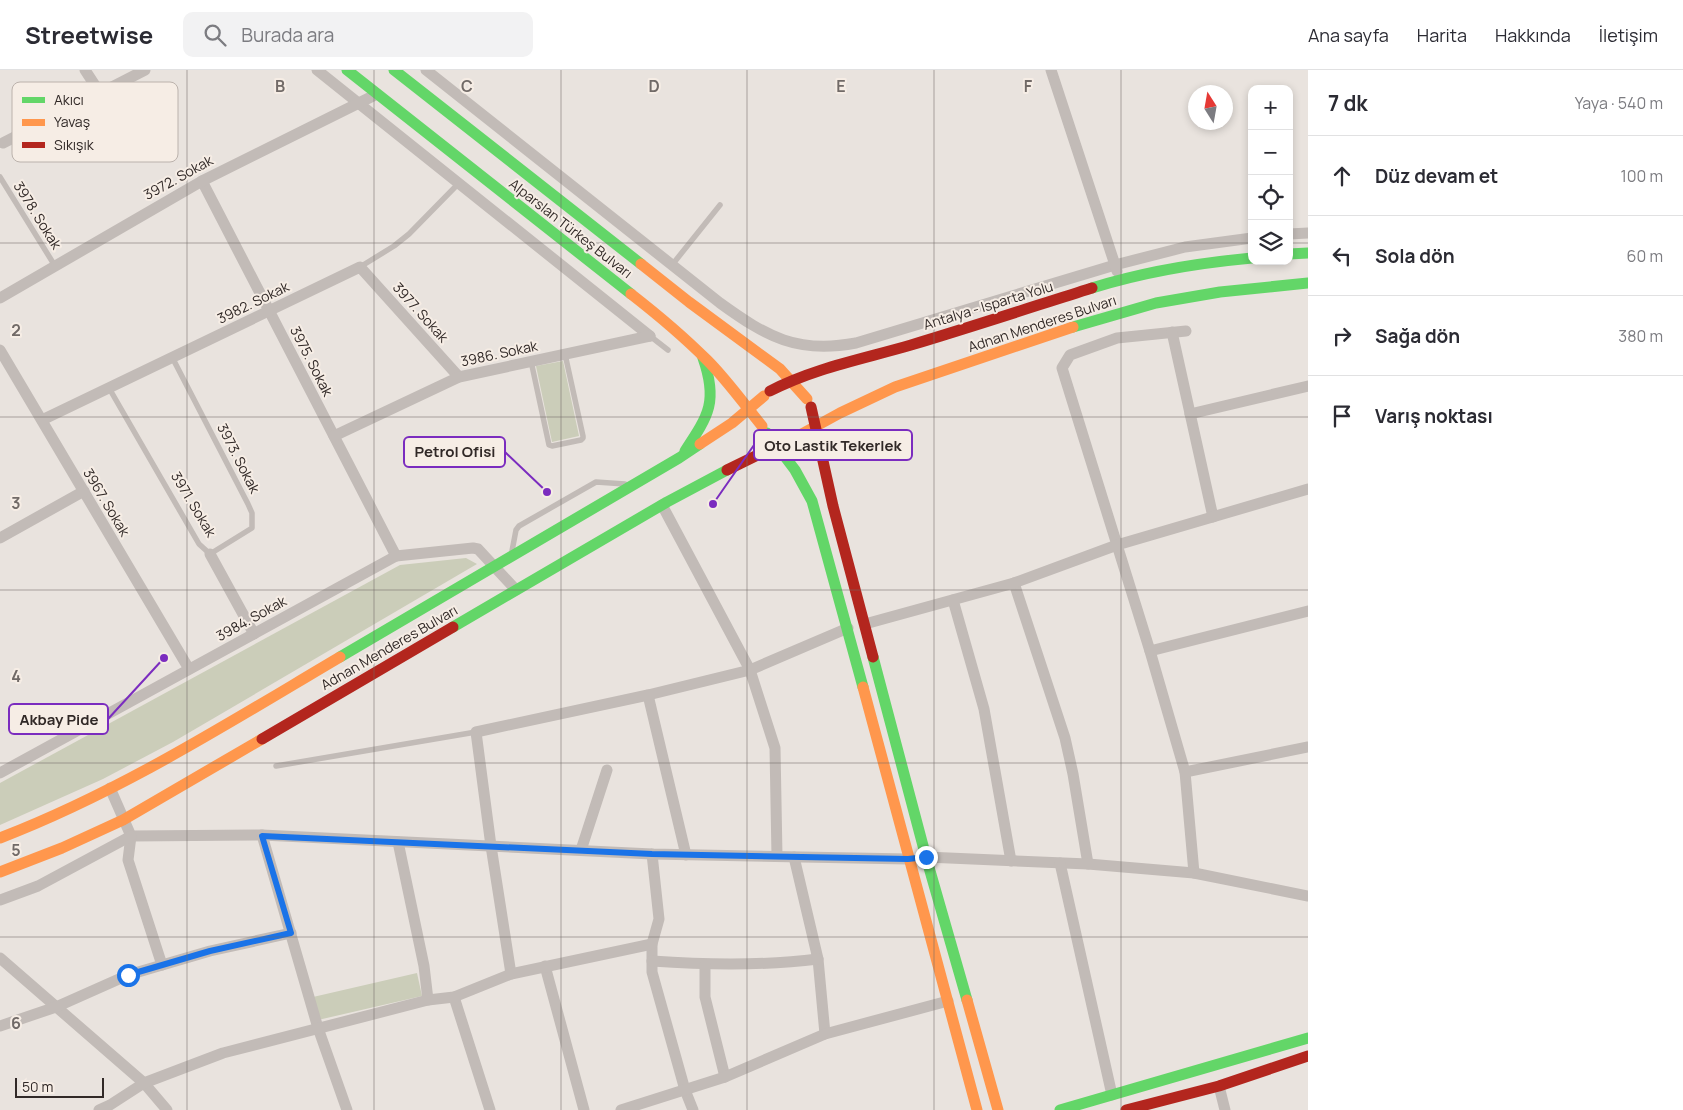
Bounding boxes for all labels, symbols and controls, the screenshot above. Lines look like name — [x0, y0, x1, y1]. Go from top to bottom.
search box — [183, 12, 533, 57]
text: Streetwise — [25, 18, 153, 51]
icon: search — [201, 21, 229, 49]
text: Burada ara — [241, 22, 334, 48]
text: Ana sayfa — [1308, 23, 1389, 47]
text: Harita — [1417, 23, 1467, 47]
text: Hakkında — [1495, 23, 1571, 47]
text: İletişim — [1599, 23, 1658, 47]
text: B — [275, 75, 285, 97]
text: C — [461, 75, 473, 97]
text: D — [648, 75, 660, 97]
text: E — [836, 75, 846, 97]
text: F — [1024, 75, 1033, 97]
legend — [12, 82, 178, 162]
north arrow — [1188, 85, 1233, 130]
map controls — [1248, 85, 1293, 265]
button: + — [1248, 85, 1293, 130]
text: 7 dk — [1328, 89, 1368, 117]
text: Akıcı — [54, 90, 84, 109]
text: Yaya · 540 m — [1575, 92, 1663, 114]
text: Yavaş — [54, 112, 90, 131]
button: − — [1248, 130, 1293, 175]
text: Sıkışık — [54, 135, 95, 154]
street label: 3972. Sokak — [140, 150, 217, 204]
icon: ahead — [1328, 162, 1356, 190]
text: Düz devam et — [1375, 163, 1498, 189]
text: 100 m — [1620, 165, 1663, 187]
street label: Alparslan Türkeş Bulvarı — [505, 174, 637, 282]
button: locate — [1248, 175, 1293, 220]
street label: 3978. Sokak — [10, 178, 67, 253]
button: layers — [1248, 220, 1293, 265]
icon: left — [1328, 242, 1356, 270]
text: Sola dön — [1375, 243, 1455, 269]
text: 60 m — [1627, 245, 1663, 267]
street label: 3982. Sokak — [214, 276, 293, 328]
street label: Antalya - Isparta Yolu — [921, 276, 1055, 334]
street label: 3977. Sokak — [389, 278, 454, 347]
street label: Adnan Menderes Bulvarı — [965, 290, 1119, 356]
text: 2 — [11, 319, 21, 341]
icon: right — [1328, 322, 1356, 350]
street label: 3975. Sokak — [286, 323, 338, 400]
text: Sağa dön — [1375, 323, 1460, 349]
text: 380 m — [1618, 325, 1663, 347]
street label: 3986. Sokak — [459, 335, 540, 370]
icon: arrive — [1328, 402, 1356, 430]
text: Varış noktası — [1375, 403, 1493, 429]
street label: 3973. Sokak — [213, 420, 265, 497]
callout: Oto Lastik Tekerlek — [754, 430, 912, 460]
text: Oto Lastik Tekerlek — [764, 435, 903, 456]
callout: Petrol Ofisi — [404, 437, 505, 467]
text: Petrol Ofisi — [415, 441, 495, 462]
street label: 3967. Sokak — [79, 464, 135, 540]
street label: 3971. Sokak — [167, 468, 222, 541]
text: 3 — [11, 492, 21, 514]
street label: 3984. Sokak — [213, 590, 290, 645]
street label: Adnan Menderes Bulvarı — [317, 600, 461, 694]
text: 4 — [11, 665, 21, 687]
callout: Akbay Pide — [9, 704, 108, 734]
text: Akbay Pide — [19, 709, 99, 730]
text: 5 — [11, 839, 21, 861]
route end — [915, 846, 938, 869]
route start — [117, 964, 140, 987]
text: 6 — [11, 1012, 21, 1034]
scale bar — [15, 1075, 104, 1098]
text: 50 m — [22, 1077, 53, 1096]

